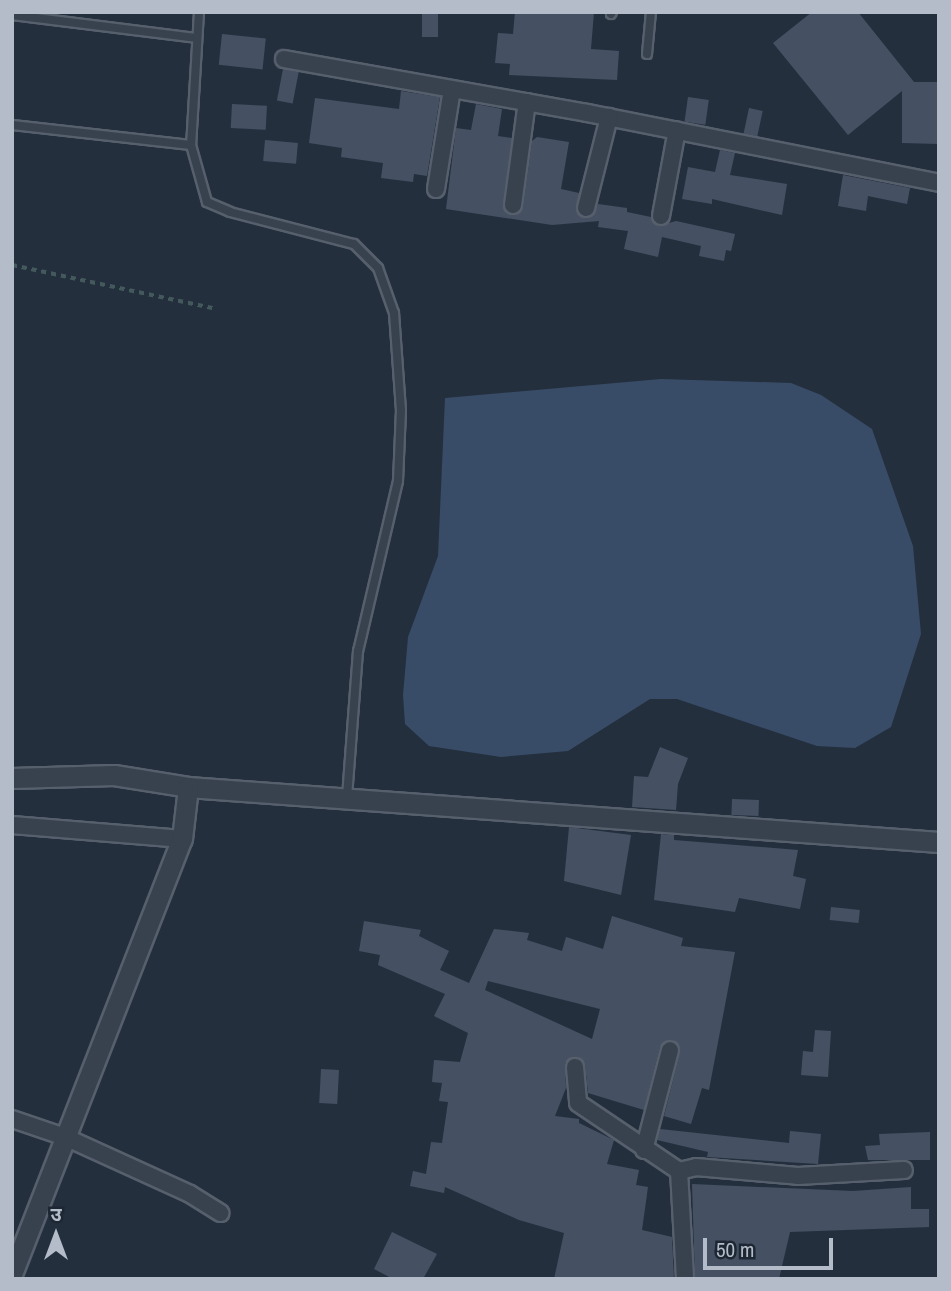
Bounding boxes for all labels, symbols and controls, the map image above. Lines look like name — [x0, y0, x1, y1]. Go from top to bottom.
north arrow — [21, 1200, 91, 1270]
text: उ — [50, 1201, 62, 1227]
scale bar — [706, 1224, 836, 1268]
text: 50 m — [716, 1235, 754, 1264]

